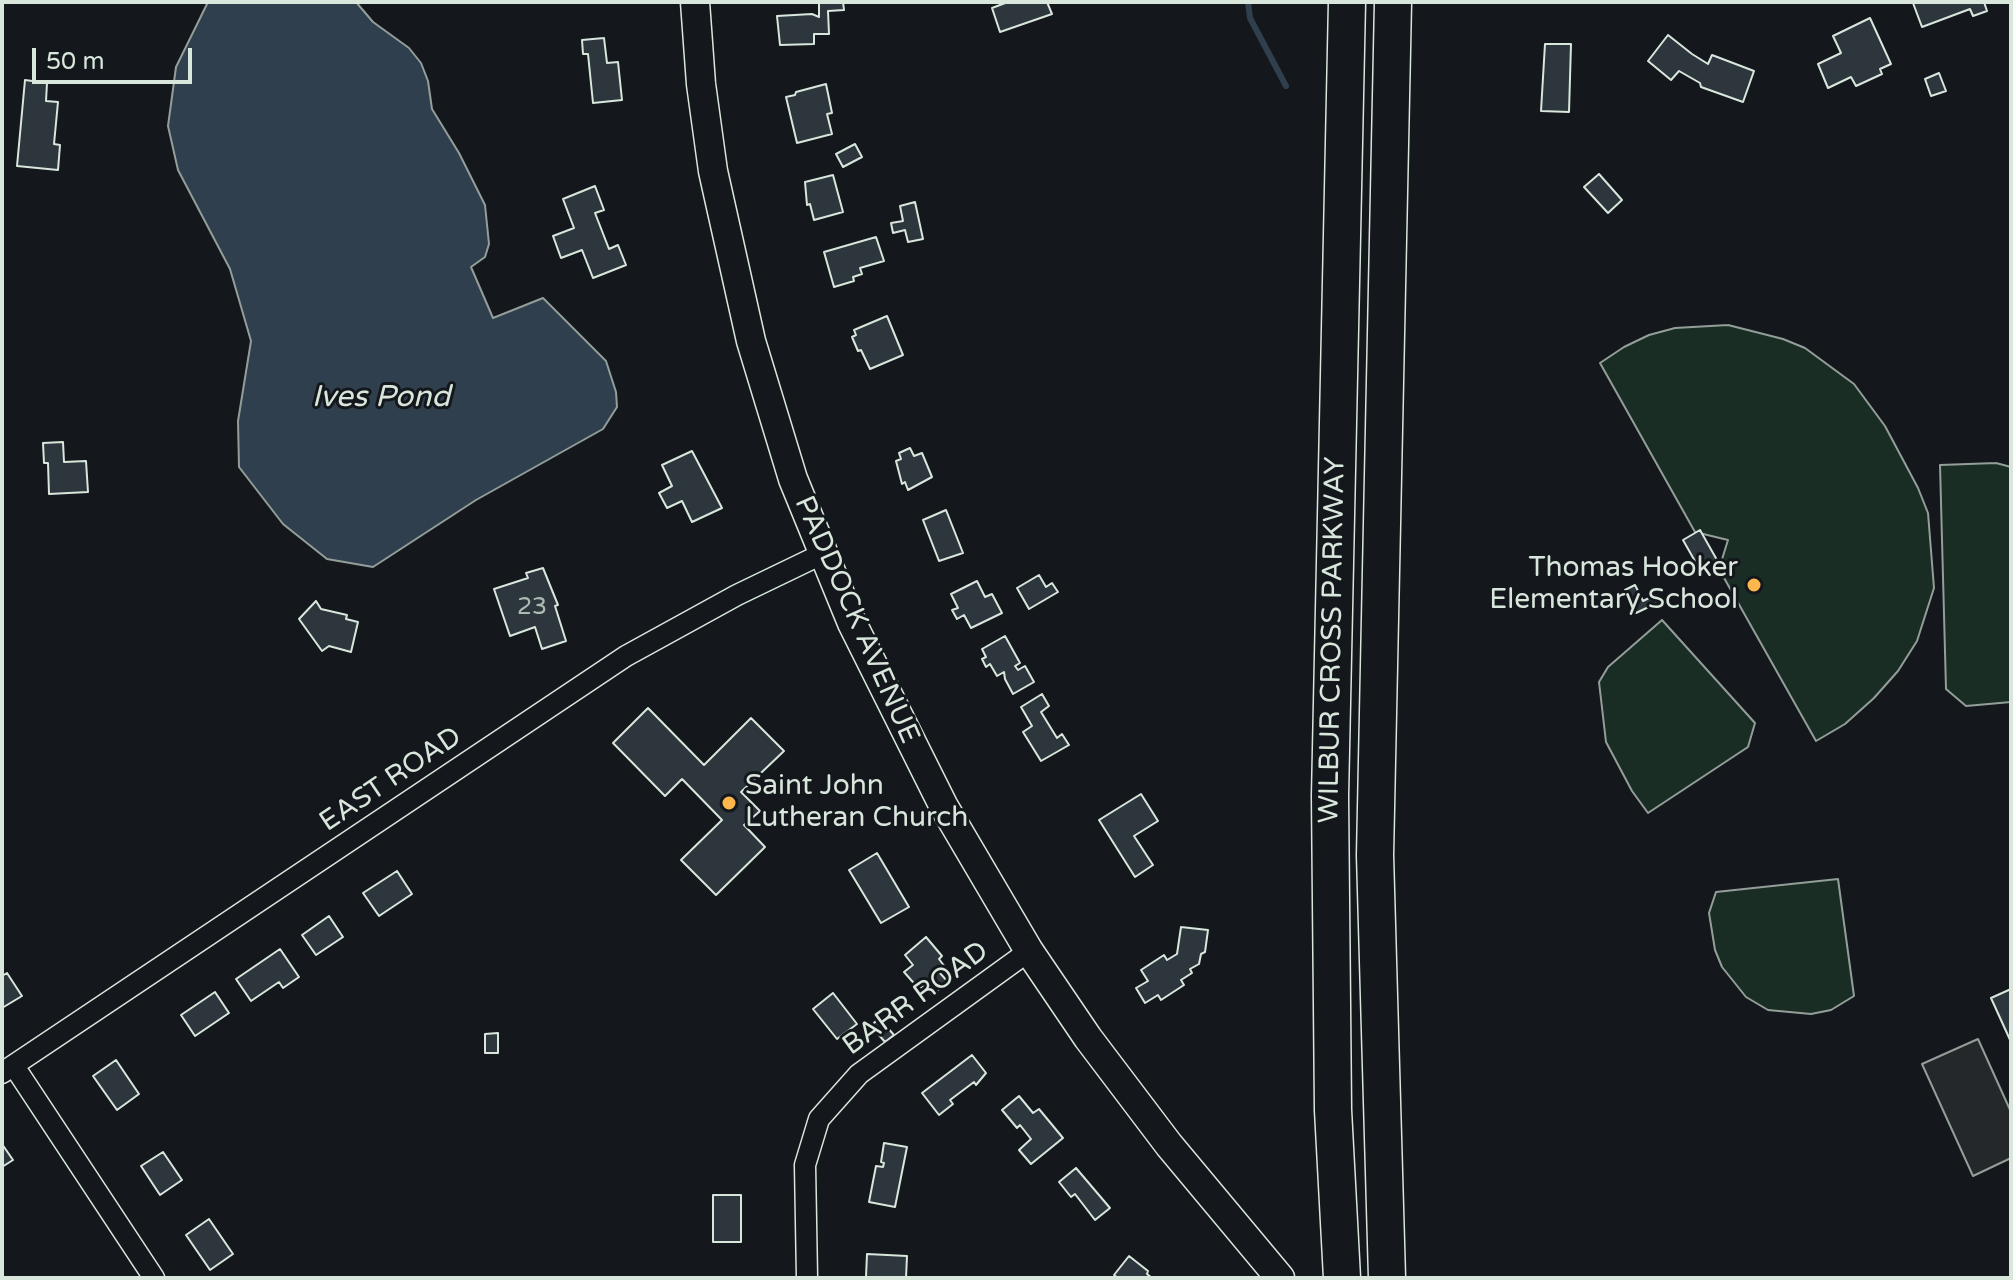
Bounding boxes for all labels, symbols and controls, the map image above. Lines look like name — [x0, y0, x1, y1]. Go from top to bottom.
scale bar — [36, 32, 196, 82]
text: 50 m — [46, 47, 104, 76]
water label: Ives Pond — [312, 380, 450, 416]
street label: WILBUR CROSS PARKWAY — [1313, 456, 1353, 824]
street label: PADDOCK AVENUE — [786, 491, 926, 749]
place label: Thomas Hooker Elementary School — [1489, 552, 1738, 618]
marker: Thomas Hooker Elementary School — [1745, 576, 1763, 594]
house number: 23 — [517, 594, 547, 622]
street label: EAST ROAD — [314, 720, 468, 840]
place label: Saint John Lutheran Church — [745, 770, 968, 836]
marker: Saint John Lutheran Church — [720, 794, 738, 812]
street label: BARR ROAD — [837, 935, 995, 1063]

